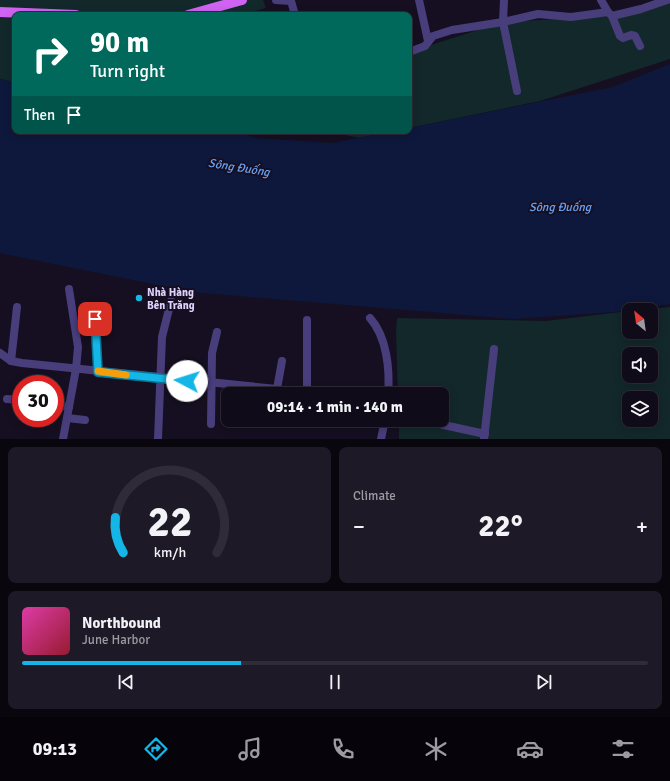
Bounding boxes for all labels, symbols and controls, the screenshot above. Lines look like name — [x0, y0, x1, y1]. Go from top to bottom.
text: 90 m — [90, 26, 149, 60]
icon: right — [24, 28, 76, 80]
text: Turn right — [90, 60, 165, 82]
icon: arrive — [63, 104, 85, 126]
text: Then — [24, 106, 55, 124]
water label: Sông Đuống — [207, 156, 272, 181]
water label: Sông Đuống — [529, 200, 593, 215]
place label: Nhà Hàng Bên Trăng — [147, 286, 195, 312]
marker: Nhà Hàng Bên Trăng — [134, 293, 144, 303]
pin — [78, 302, 112, 336]
north arrow — [622, 303, 658, 339]
map controls — [622, 303, 658, 427]
icon: arrive — [84, 308, 106, 330]
button: sound — [622, 347, 658, 383]
position arrow — [166, 360, 208, 402]
speed limit sign: 30 — [12, 375, 64, 427]
button: layers — [622, 391, 658, 427]
text: 09:14 · 1 min · 140 m — [267, 398, 403, 416]
text: Climate — [353, 488, 396, 504]
text: 22 — [147, 497, 192, 548]
text: 22° — [478, 508, 523, 545]
text: − — [353, 513, 365, 540]
text: + — [636, 513, 648, 540]
text: km/h — [153, 544, 186, 561]
text: Northbound — [82, 614, 161, 632]
text: June Harbor — [82, 632, 150, 648]
icon: previous — [115, 671, 137, 693]
icon: pause — [324, 671, 346, 693]
icon: next — [533, 671, 555, 693]
icon: directions — [142, 735, 170, 763]
icon: music — [236, 735, 264, 763]
icon: phone — [329, 735, 357, 763]
icon: climate — [422, 735, 450, 763]
icon: car — [516, 735, 544, 763]
icon: filters — [609, 735, 637, 763]
text: 09:13 — [33, 738, 77, 760]

